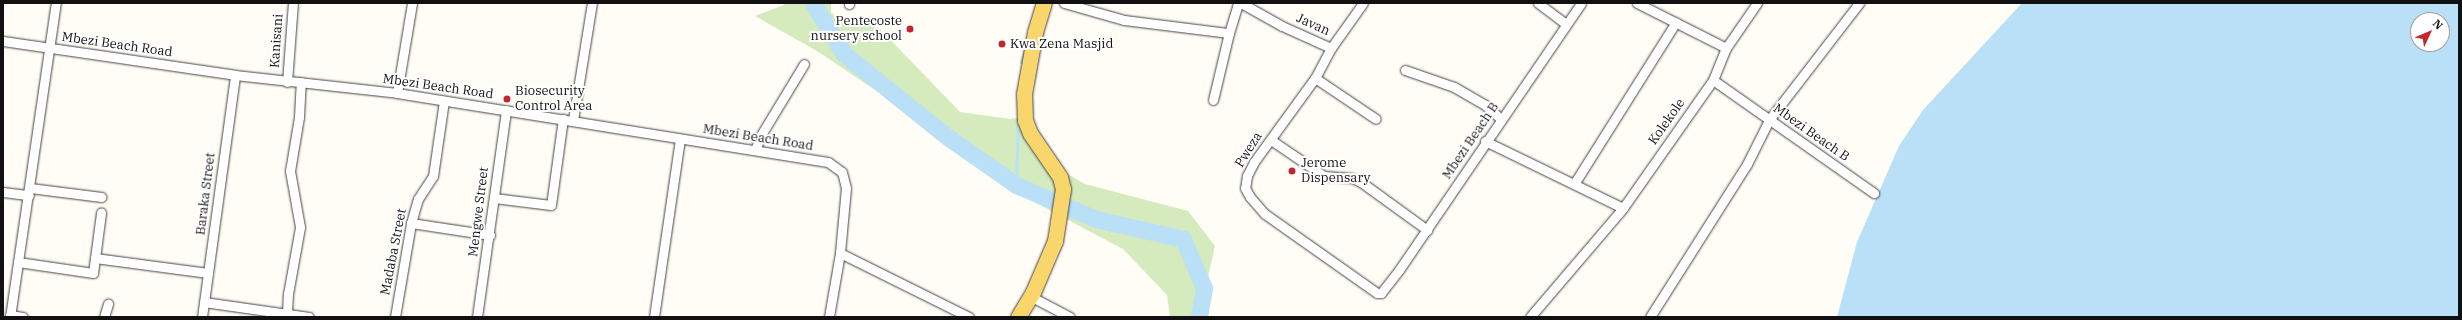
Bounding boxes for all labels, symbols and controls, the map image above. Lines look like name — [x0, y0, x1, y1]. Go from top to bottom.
street label: Javan — [1294, 11, 1332, 39]
north arrow — [2410, 12, 2450, 52]
street label: Kanisani — [267, 13, 287, 69]
place label: Pentecoste nursery school — [811, 14, 902, 45]
text: N — [2430, 16, 2446, 32]
marker: Pentecoste nursery school — [905, 24, 915, 34]
street label: Mbezi Beach Road — [61, 30, 173, 60]
place label: Kwa Zena Masjid — [1010, 36, 1113, 52]
marker: Kwa Zena Masjid — [997, 39, 1007, 49]
street label: Mbezi Beach Road — [382, 72, 494, 102]
place label: Biosecurity Control Area — [515, 84, 592, 115]
marker: Biosecurity Control Area — [502, 94, 512, 104]
street label: Kolekole — [1646, 96, 1688, 148]
street label: Mbezi Beach B — [1440, 100, 1502, 182]
street label: Mbezi Beach B — [1770, 101, 1852, 165]
street label: Mbezi Beach Road — [702, 122, 814, 154]
street label: Pweza — [1232, 129, 1266, 171]
street label: Baraka Street — [193, 152, 219, 236]
place label: Jerome Dispensary — [1301, 156, 1371, 187]
marker: Jerome Dispensary — [1286, 165, 1298, 177]
street label: Mengwe Street — [466, 166, 492, 258]
street label: Madaba Street — [378, 207, 410, 297]

